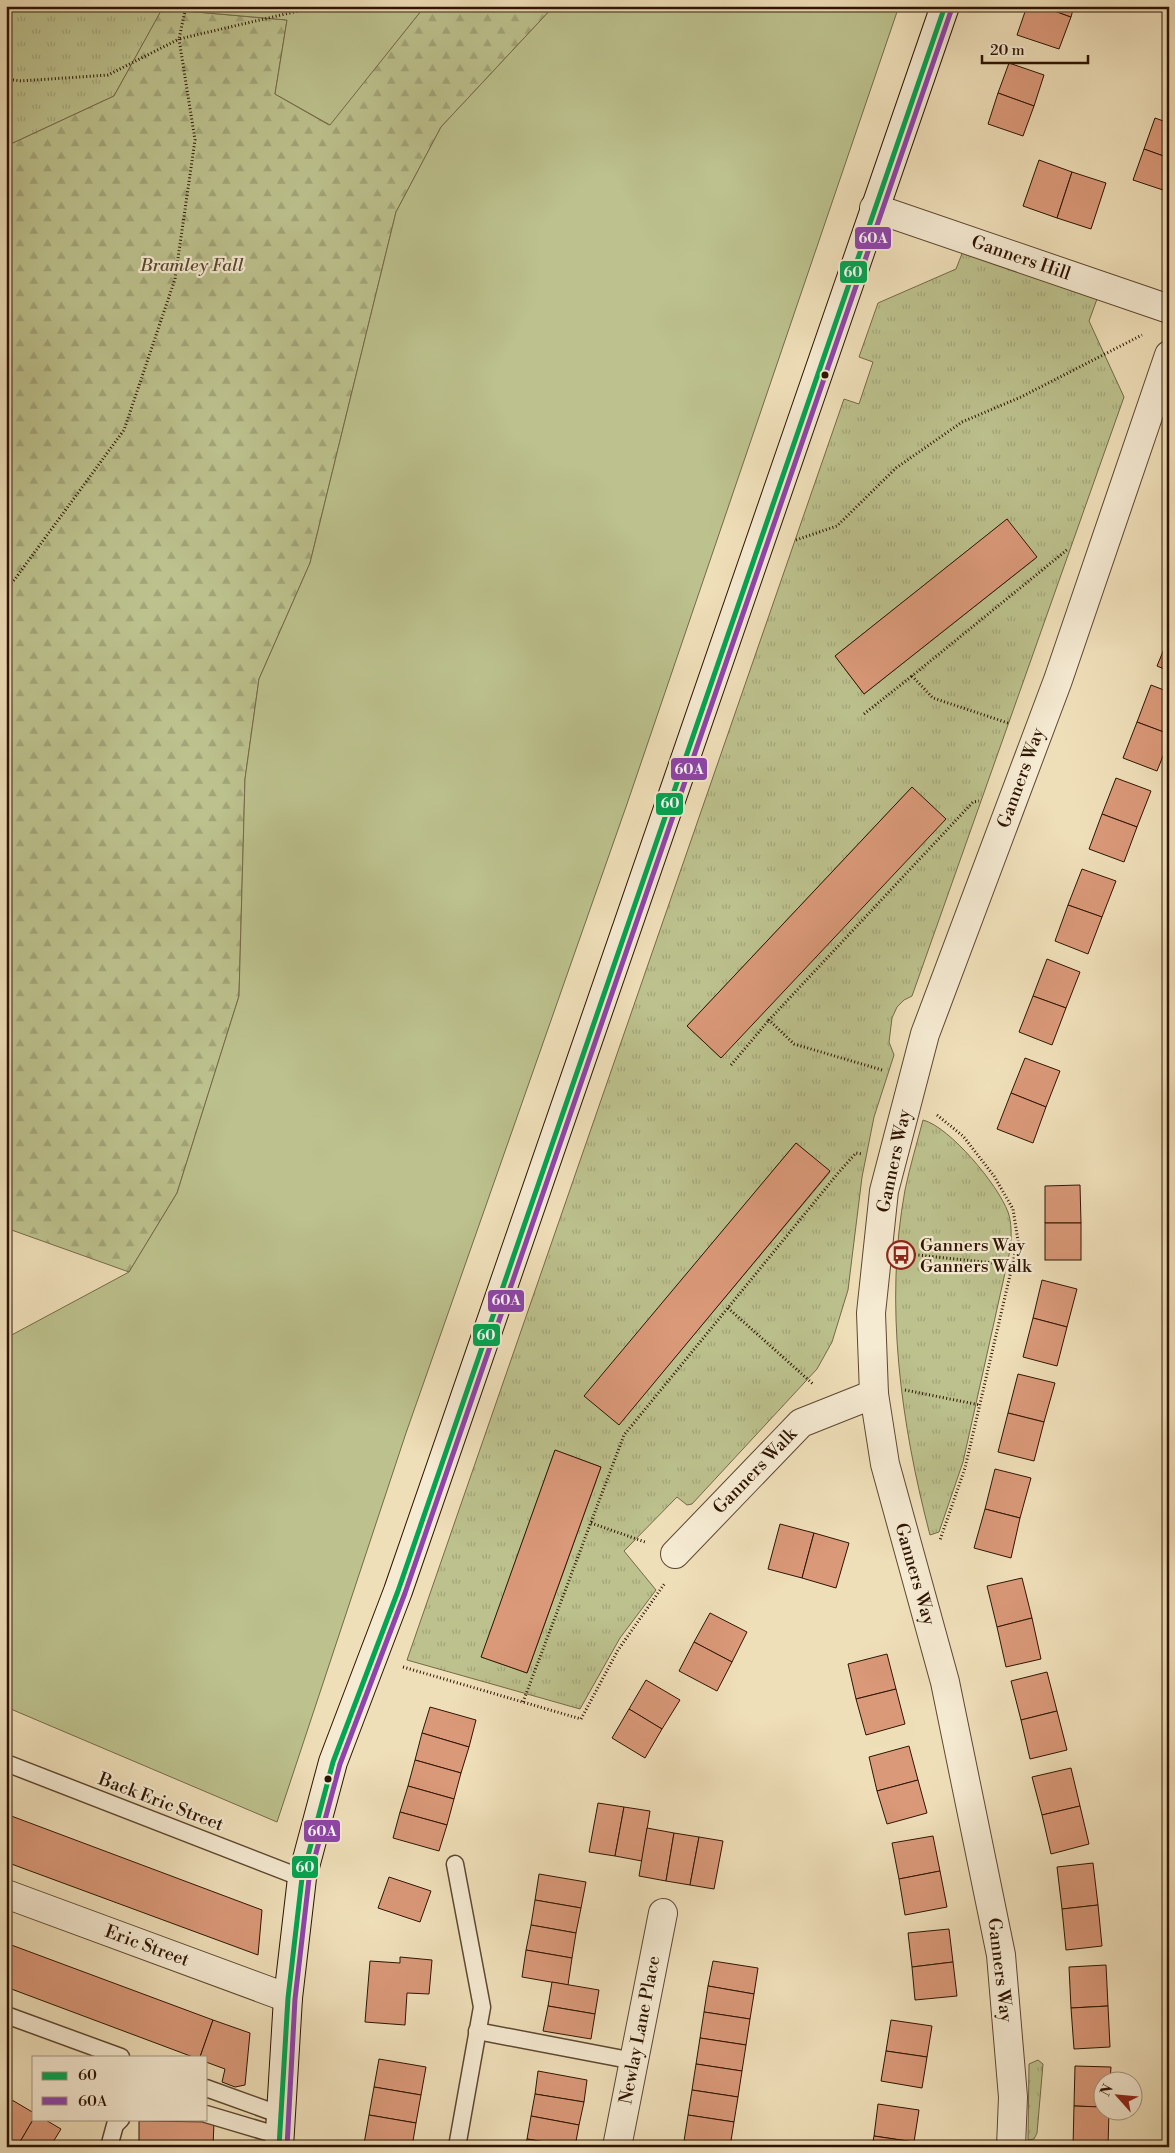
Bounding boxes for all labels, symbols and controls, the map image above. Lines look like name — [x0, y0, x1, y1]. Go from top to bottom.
scale bar — [982, 32, 1089, 64]
text: 20 m — [990, 41, 1025, 60]
line badge: 60A — [854, 226, 892, 250]
text: 60A — [858, 230, 888, 248]
street label: Ganners Hill — [968, 230, 1074, 286]
park label: Bramley Fall — [139, 254, 244, 277]
line badge: 60 — [839, 260, 868, 284]
text: 60 — [844, 264, 863, 282]
unlabelled marker — [820, 370, 830, 380]
street label: Ganners Way — [992, 724, 1050, 831]
line badge: 60A — [670, 757, 708, 781]
text: 60A — [674, 761, 704, 779]
line badge: 60 — [655, 792, 684, 816]
text: 60 — [661, 795, 680, 813]
street label: Ganners Way — [872, 1107, 916, 1215]
place label: Ganners Way Ganners Walk — [920, 1234, 1033, 1278]
bus stop icon: Ganners Way Ganners Walk — [886, 1240, 916, 1270]
line badge: 60A — [487, 1289, 525, 1313]
text: 60A — [491, 1292, 521, 1310]
line badge: 60 — [472, 1323, 501, 1347]
text: 60 — [477, 1327, 496, 1345]
street label: Ganners Walk — [708, 1422, 803, 1519]
street label: Ganners Way — [889, 1520, 941, 1628]
street label: Back Eric Street — [94, 1767, 227, 1837]
unlabelled marker — [323, 1774, 333, 1784]
line badge: 60A — [303, 1819, 341, 1843]
text: 60A — [307, 1823, 337, 1841]
line badge: 60 — [291, 1855, 319, 1879]
text: 60 — [296, 1859, 315, 1877]
street label: Ganners Way — [982, 1916, 1018, 2024]
street label: Eric Street — [102, 1920, 193, 1972]
street label: Newlay Lane Place — [614, 1954, 666, 2106]
legend — [32, 2056, 208, 2120]
text: 60 — [78, 2066, 97, 2085]
north arrow — [1092, 2070, 1142, 2120]
text: N — [1097, 2082, 1118, 2100]
text: 60A — [78, 2092, 108, 2111]

